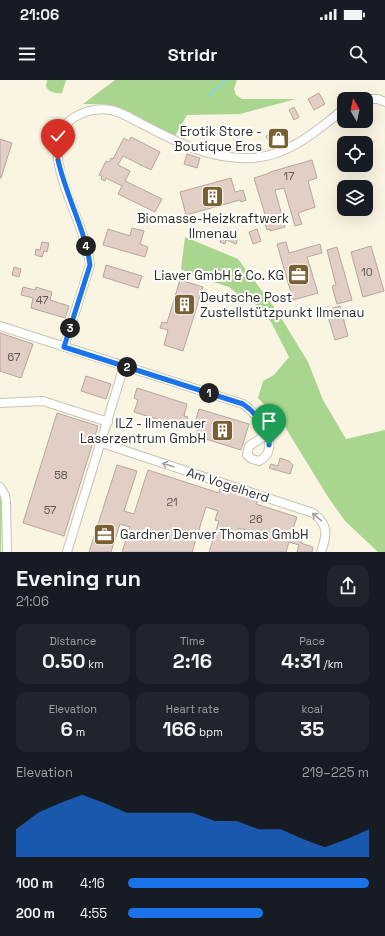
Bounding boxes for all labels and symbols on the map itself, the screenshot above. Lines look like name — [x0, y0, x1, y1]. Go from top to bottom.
north arrow — [337, 92, 373, 128]
pin — [41, 119, 75, 160]
place label: Erotik Store - Boutique Eros — [174, 123, 262, 155]
shop icon: Erotik Store - Boutique Eros — [265, 125, 291, 151]
house number: 17 — [284, 169, 294, 183]
building icon: Biomasse-Heizkraftwerk Ilmenau — [200, 183, 226, 209]
place label: Biomasse-Heizkraftwerk Ilmenau — [137, 210, 289, 242]
pin: 4 — [76, 236, 96, 256]
office icon: Liaver GmbH & Co. KG — [286, 262, 312, 288]
house number: 10 — [361, 265, 373, 279]
place label: Liaver GmbH & Co. KG — [154, 267, 284, 284]
place label: Deutsche Post Zustellstützpunkt Ilmenau — [200, 289, 364, 321]
building icon: Deutsche Post Zustellstützpunkt Ilmenau — [172, 291, 198, 317]
house number: 47 — [36, 293, 48, 307]
pin: 3 — [60, 318, 80, 338]
house number: 67 — [8, 350, 20, 364]
pin: 2 — [117, 357, 137, 377]
pin: 1 — [199, 383, 219, 403]
pin — [252, 404, 286, 445]
place label: ILZ - Ilmenauer Laserzentrum GmbH — [80, 415, 206, 447]
building icon: ILZ - Ilmenauer Laserzentrum GmbH — [209, 417, 235, 443]
one-way arrow — [162, 461, 175, 468]
street label: Am Vogelherd — [184, 464, 272, 506]
house number: 58 — [54, 468, 68, 482]
house number: 21 — [166, 495, 178, 509]
house number: 57 — [44, 503, 56, 517]
house number: 26 — [249, 512, 263, 526]
one-way arrow — [312, 513, 322, 522]
office icon: Gardner Denver Thomas GmbH — [92, 521, 118, 547]
place label: Gardner Denver Thomas GmbH — [120, 526, 309, 543]

